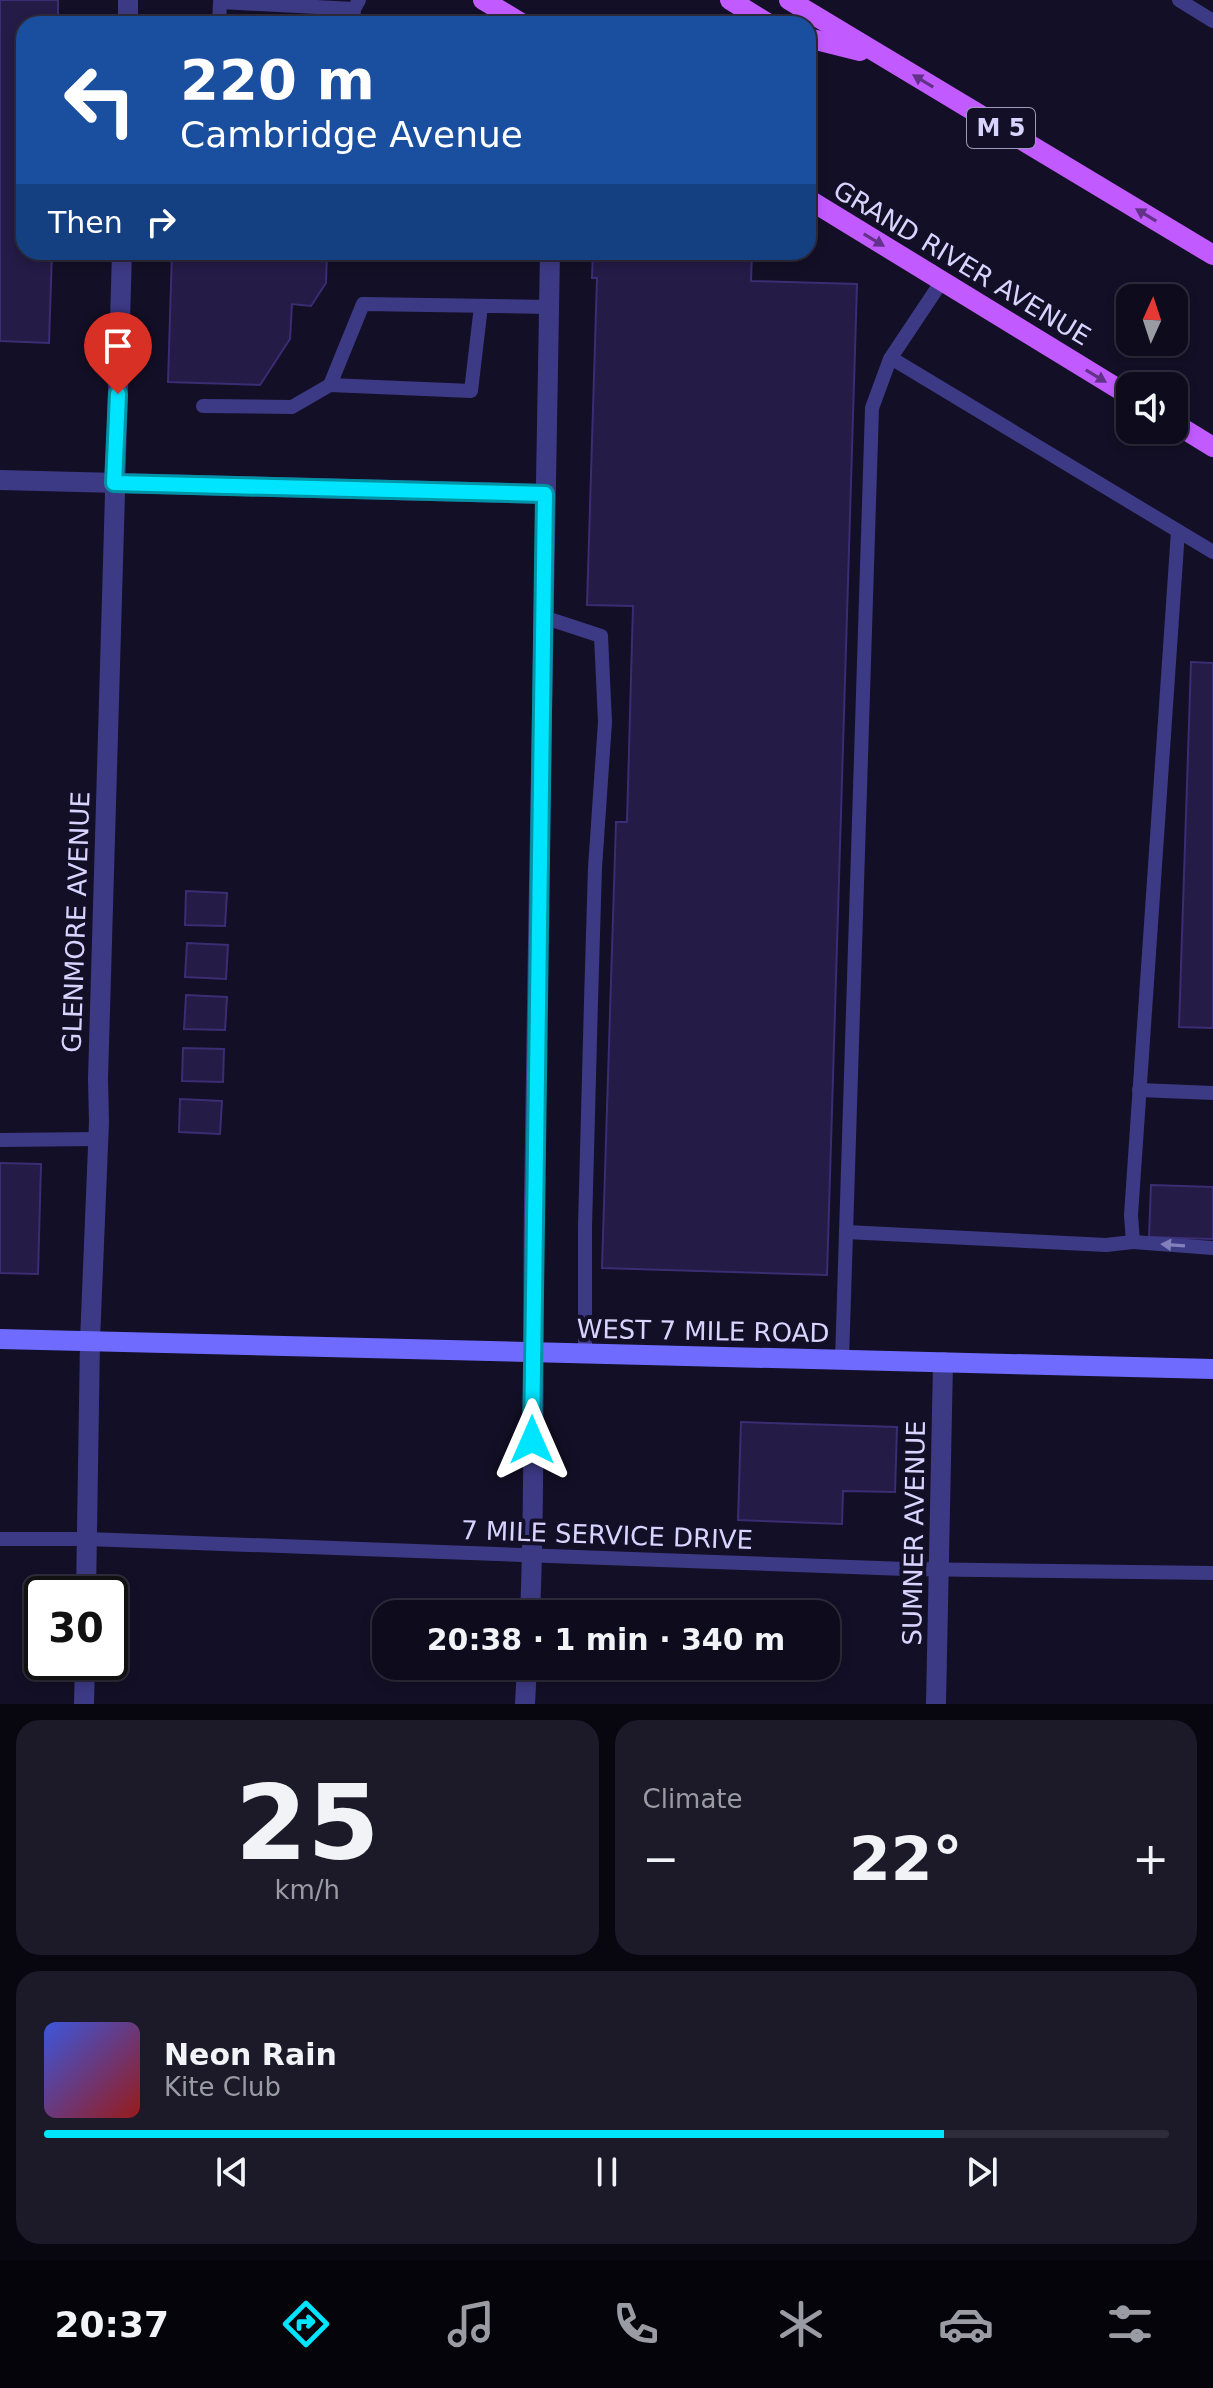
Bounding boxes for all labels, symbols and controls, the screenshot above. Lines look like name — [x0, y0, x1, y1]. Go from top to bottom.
text: 220 m — [180, 47, 375, 112]
icon: left — [48, 48, 152, 152]
one-way arrow — [912, 74, 934, 88]
road number: M 5 — [967, 108, 1035, 148]
text: Cambridge Avenue — [180, 114, 523, 155]
street label: GRAND RIVER AVENUE — [828, 174, 1096, 352]
icon: right — [139, 200, 183, 244]
text: Then — [48, 205, 123, 240]
one-way arrow — [1135, 208, 1157, 222]
one-way arrow — [863, 233, 885, 247]
north arrow — [1116, 284, 1188, 356]
map controls — [1116, 284, 1188, 444]
pin — [84, 312, 152, 394]
icon: arrive — [96, 324, 140, 368]
one-way arrow — [1085, 368, 1107, 382]
button: sound — [1116, 372, 1188, 444]
street label: GLENMORE AVENUE — [56, 791, 96, 1053]
one-way arrow — [1160, 1238, 1185, 1251]
street label: WEST 7 MILE ROAD — [576, 1314, 830, 1348]
position arrow — [490, 1398, 574, 1482]
street label: SUMNER AVENUE — [897, 1420, 931, 1646]
street label: 7 MILE SERVICE DRIVE — [461, 1515, 753, 1555]
speed limit sign: 30 — [24, 1576, 128, 1680]
text: 20:38 · 1 min · 340 m — [427, 1622, 785, 1657]
text: 25 — [235, 1762, 380, 1884]
text: Climate — [643, 1784, 743, 1814]
text: 22° — [849, 1824, 963, 1894]
text: − — [643, 1833, 679, 1884]
text: + — [1132, 1833, 1169, 1884]
text: km/h — [274, 1875, 340, 1905]
text: Neon Rain — [164, 2037, 337, 2072]
text: Kite Club — [164, 2072, 281, 2102]
icon: previous — [210, 2150, 254, 2194]
icon: pause — [585, 2150, 629, 2194]
icon: next — [960, 2150, 1004, 2194]
icon: directions — [278, 2296, 334, 2352]
icon: music — [443, 2296, 499, 2352]
icon: phone — [608, 2296, 664, 2352]
icon: climate — [773, 2296, 829, 2352]
icon: car — [938, 2296, 994, 2352]
icon: filters — [1102, 2296, 1158, 2352]
text: 20:37 — [54, 2304, 169, 2345]

